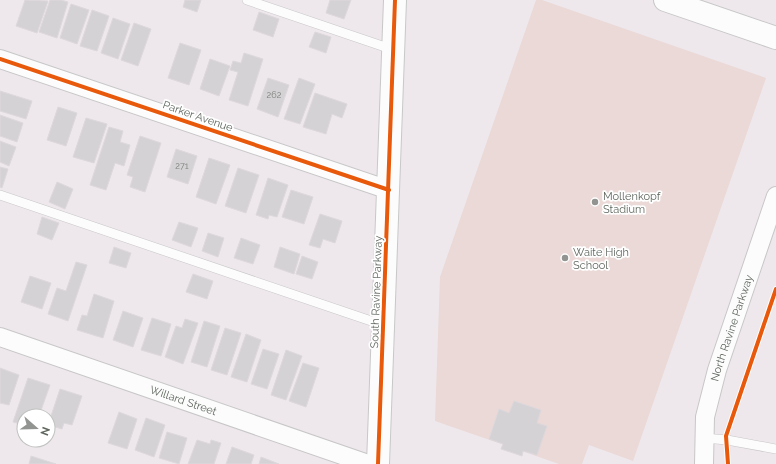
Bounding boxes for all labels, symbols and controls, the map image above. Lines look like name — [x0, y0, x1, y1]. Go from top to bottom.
house number: 262 — [267, 90, 282, 100]
street label: Parker Avenue — [161, 98, 235, 135]
house number: 271 — [175, 161, 189, 171]
place label: Mollenkopf Stadium — [603, 190, 661, 216]
marker: Mollenkopf Stadium — [590, 197, 600, 207]
street label: South Ravine Parkway — [368, 236, 385, 348]
place label: Waite High School — [573, 246, 629, 272]
marker: Waite High School — [560, 253, 570, 263]
street label: North Ravine Parkway — [708, 273, 756, 383]
street label: Willard Street — [148, 383, 219, 418]
north arrow — [16, 408, 56, 448]
text: N — [37, 425, 52, 437]

